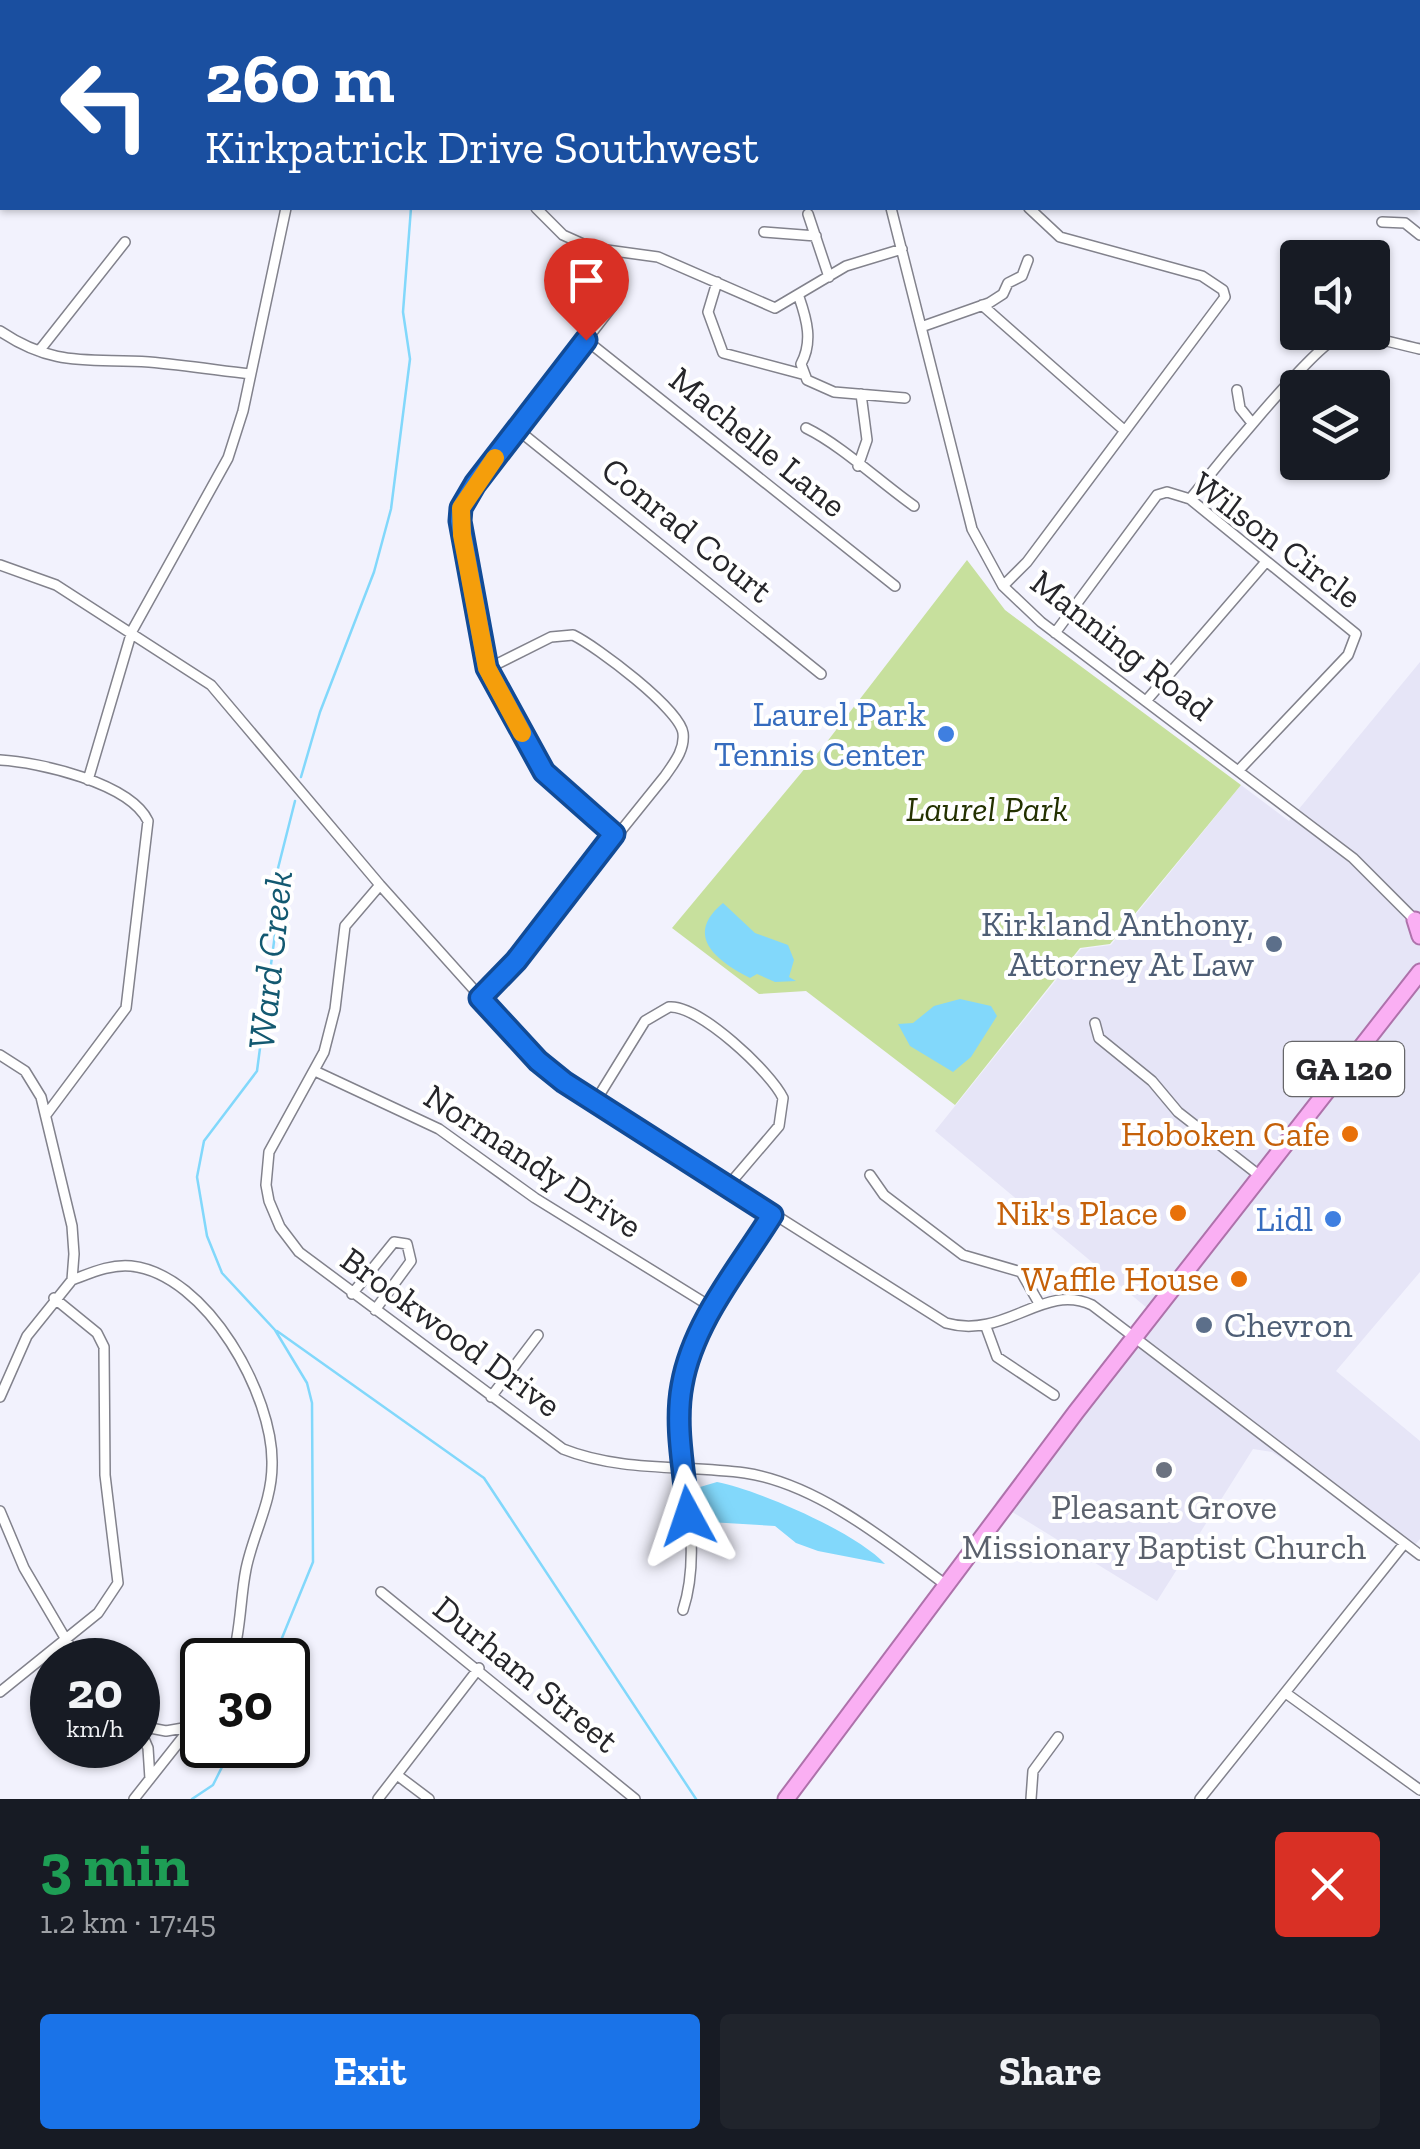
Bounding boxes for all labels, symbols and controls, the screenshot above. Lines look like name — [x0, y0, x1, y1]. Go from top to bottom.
text: 260 m — [205, 36, 395, 120]
icon: left — [40, 40, 170, 170]
text: Kirkpatrick Drive Southwest — [205, 121, 759, 175]
pin — [544, 238, 629, 341]
map controls — [1280, 240, 1390, 480]
button: sound — [1280, 240, 1390, 350]
icon: arrive — [559, 253, 614, 308]
street label: Machelle Lane — [661, 358, 855, 526]
button: layers — [1280, 370, 1390, 480]
street label: Conrad Court — [593, 448, 781, 612]
street label: Wilson Circle — [1184, 463, 1370, 617]
street label: Manning Road — [1022, 561, 1222, 729]
place label: Laurel Park Tennis Center — [714, 693, 926, 775]
marker: Laurel Park Tennis Center — [935, 723, 957, 745]
park label: Laurel Park — [906, 788, 1068, 830]
water label: Ward Creek — [238, 868, 302, 1052]
place label: Kirkland Anthony, Attorney At Law — [981, 903, 1254, 985]
marker: Kirkland Anthony, Attorney At Law — [1263, 933, 1285, 955]
road number: GA 120 — [1284, 1042, 1404, 1096]
street label: Normandy Drive — [416, 1075, 650, 1247]
place label: Hoboken Cafe — [1121, 1113, 1330, 1155]
marker: Hoboken Cafe — [1339, 1123, 1361, 1145]
place label: Nik's Place — [996, 1192, 1158, 1234]
place label: Lidl — [1256, 1198, 1313, 1240]
marker: Nik's Place — [1167, 1202, 1189, 1224]
marker: Lidl — [1322, 1208, 1344, 1230]
street label: Brookwood Drive — [333, 1238, 569, 1426]
place label: Waffle House — [1021, 1258, 1219, 1300]
marker: Waffle House — [1228, 1268, 1250, 1290]
place label: Chevron — [1224, 1304, 1353, 1346]
marker: Chevron — [1193, 1314, 1215, 1336]
marker: Pleasant Grove Missionary Baptist Church — [1153, 1459, 1175, 1481]
position arrow — [636, 1464, 740, 1568]
place label: Pleasant Grove Missionary Baptist Church — [962, 1486, 1367, 1568]
street label: Durham Street — [425, 1587, 627, 1761]
speed limit sign: 30 — [180, 1638, 310, 1768]
text: 20 — [67, 1661, 123, 1721]
text: km/h — [66, 1713, 124, 1743]
text: 3 min — [40, 1829, 189, 1901]
button: close — [1275, 1832, 1380, 1937]
text: 1.2 km · 17:45 — [40, 1903, 216, 1941]
button: Exit — [40, 2014, 700, 2129]
button: Share — [720, 2014, 1380, 2129]

